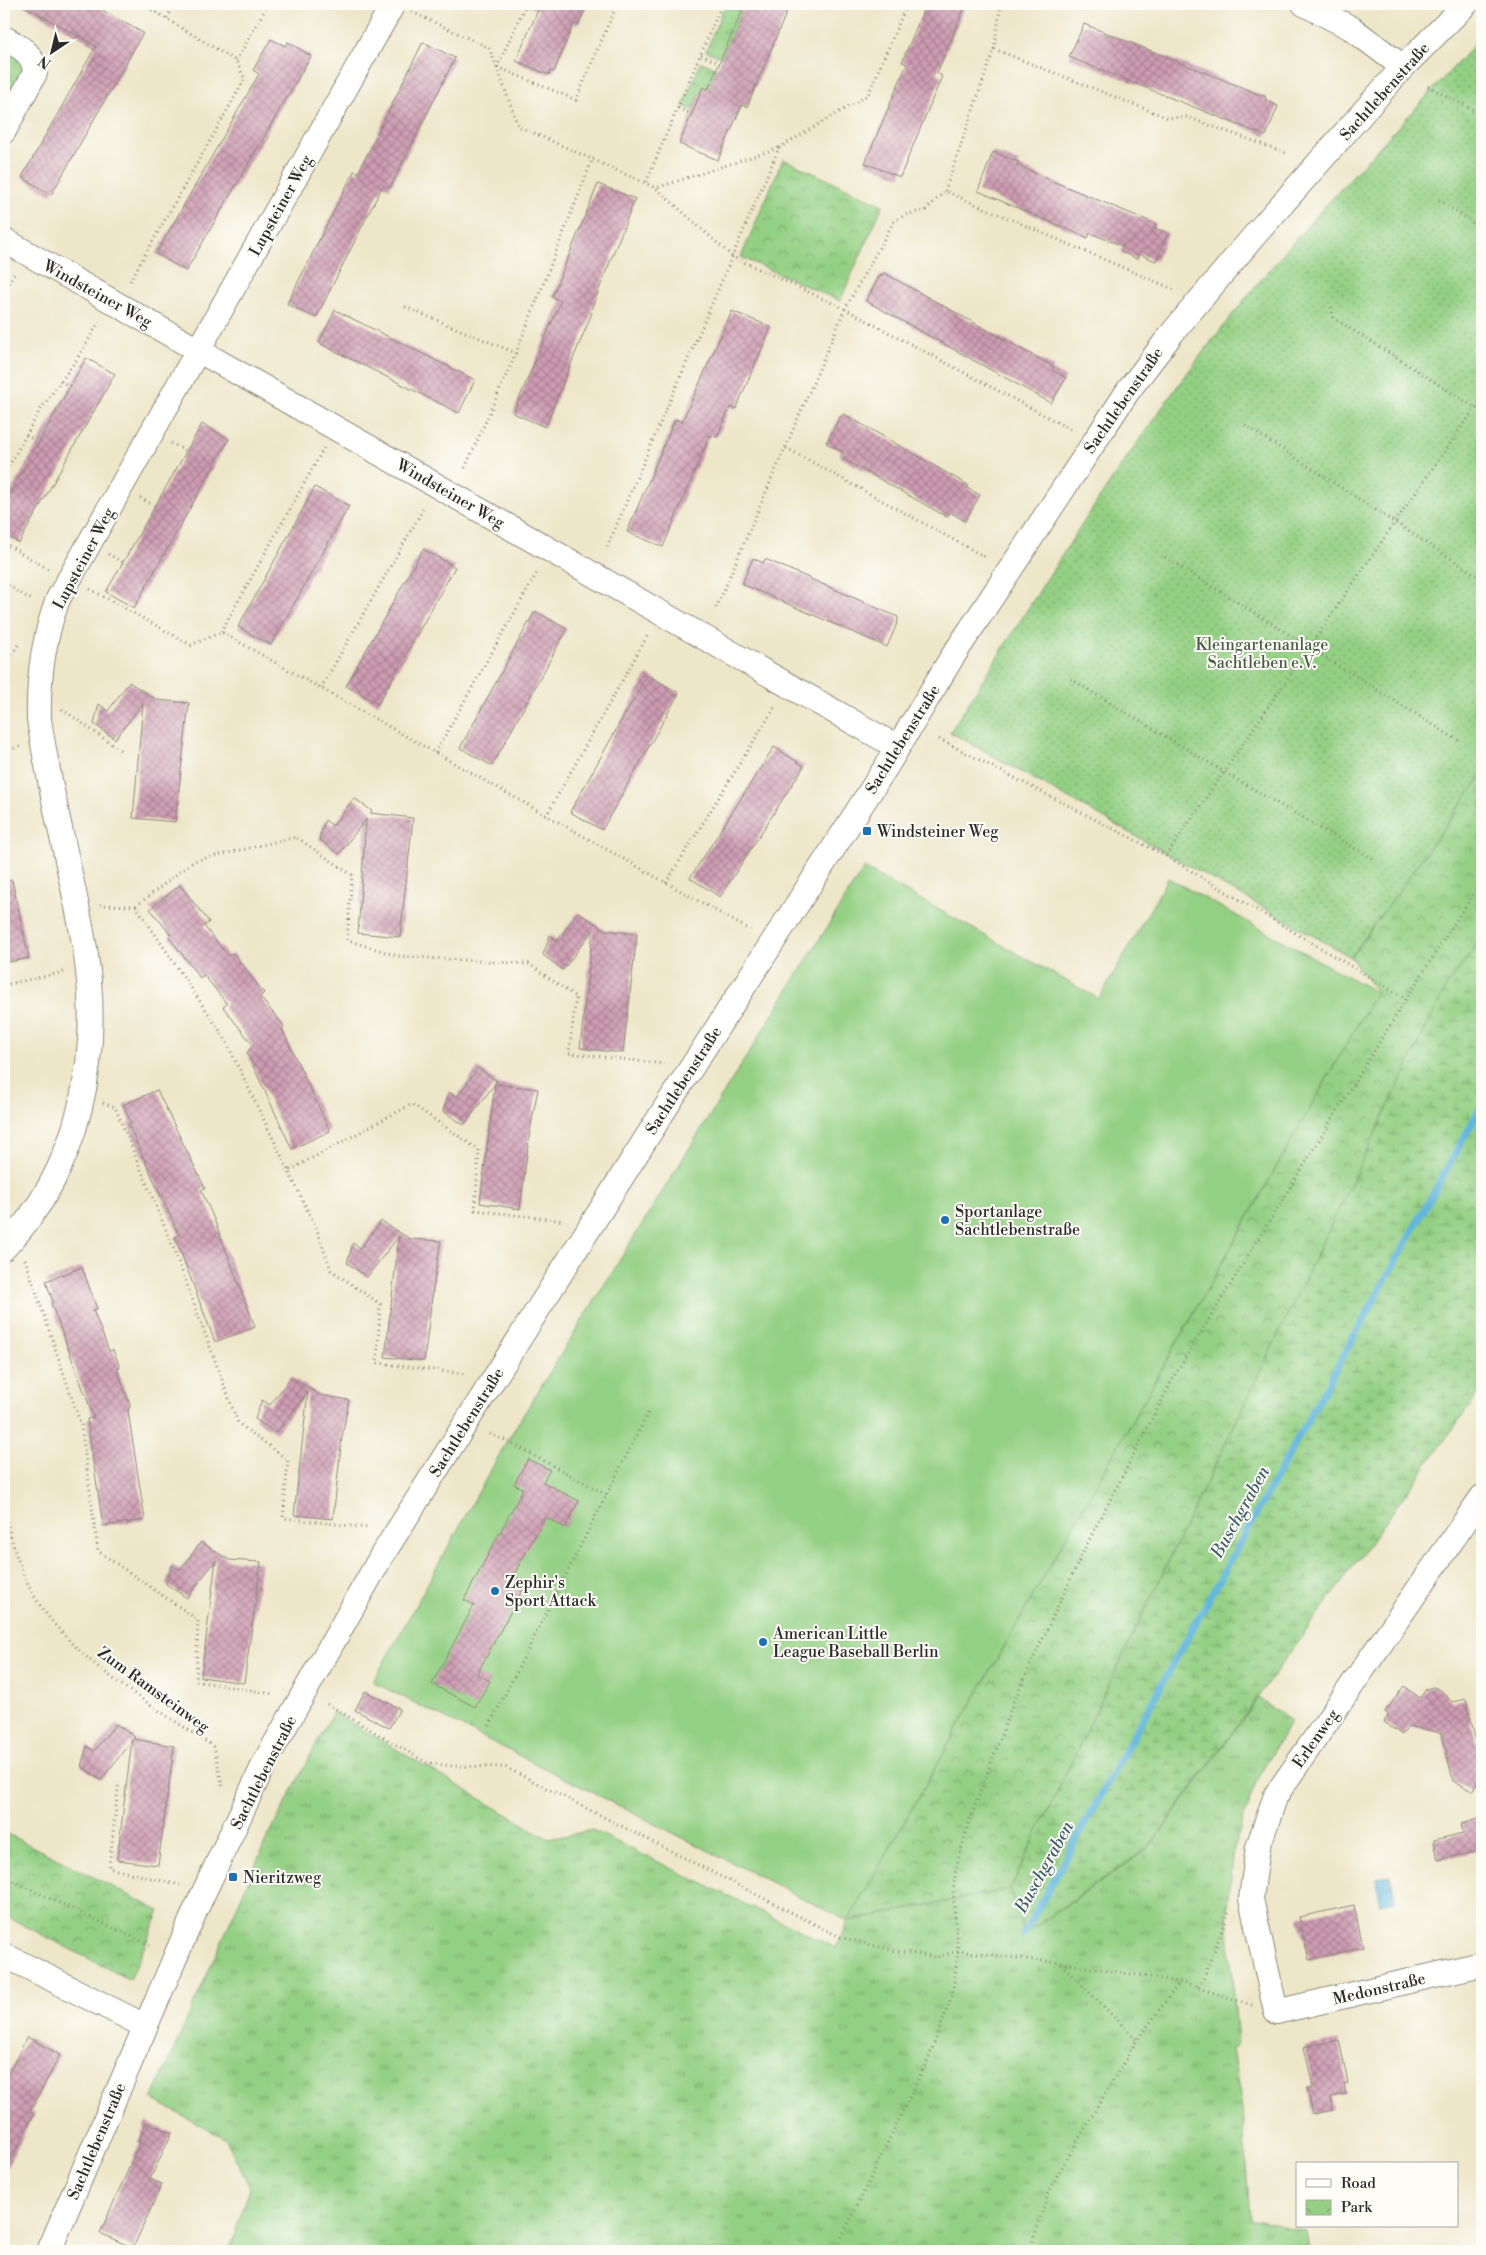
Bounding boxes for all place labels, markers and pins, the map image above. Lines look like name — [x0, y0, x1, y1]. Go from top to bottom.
place label: Windsteiner Weg — [876, 822, 999, 842]
marker: Windsteiner Weg — [861, 825, 873, 837]
place label: Sportanlage Sachtlebenstraße — [955, 1202, 1080, 1240]
marker: Sportanlage Sachtlebenstraße — [939, 1214, 951, 1226]
place label: Zephir's Sport Attack — [505, 1573, 597, 1611]
marker: Zephir's Sport Attack — [489, 1585, 501, 1597]
place label: American Little League Baseball Berlin — [772, 1624, 939, 1662]
marker: American Little League Baseball Berlin — [757, 1636, 769, 1648]
place label: Nieritzweg — [243, 1868, 322, 1888]
marker: Nieritzweg — [227, 1871, 239, 1883]

